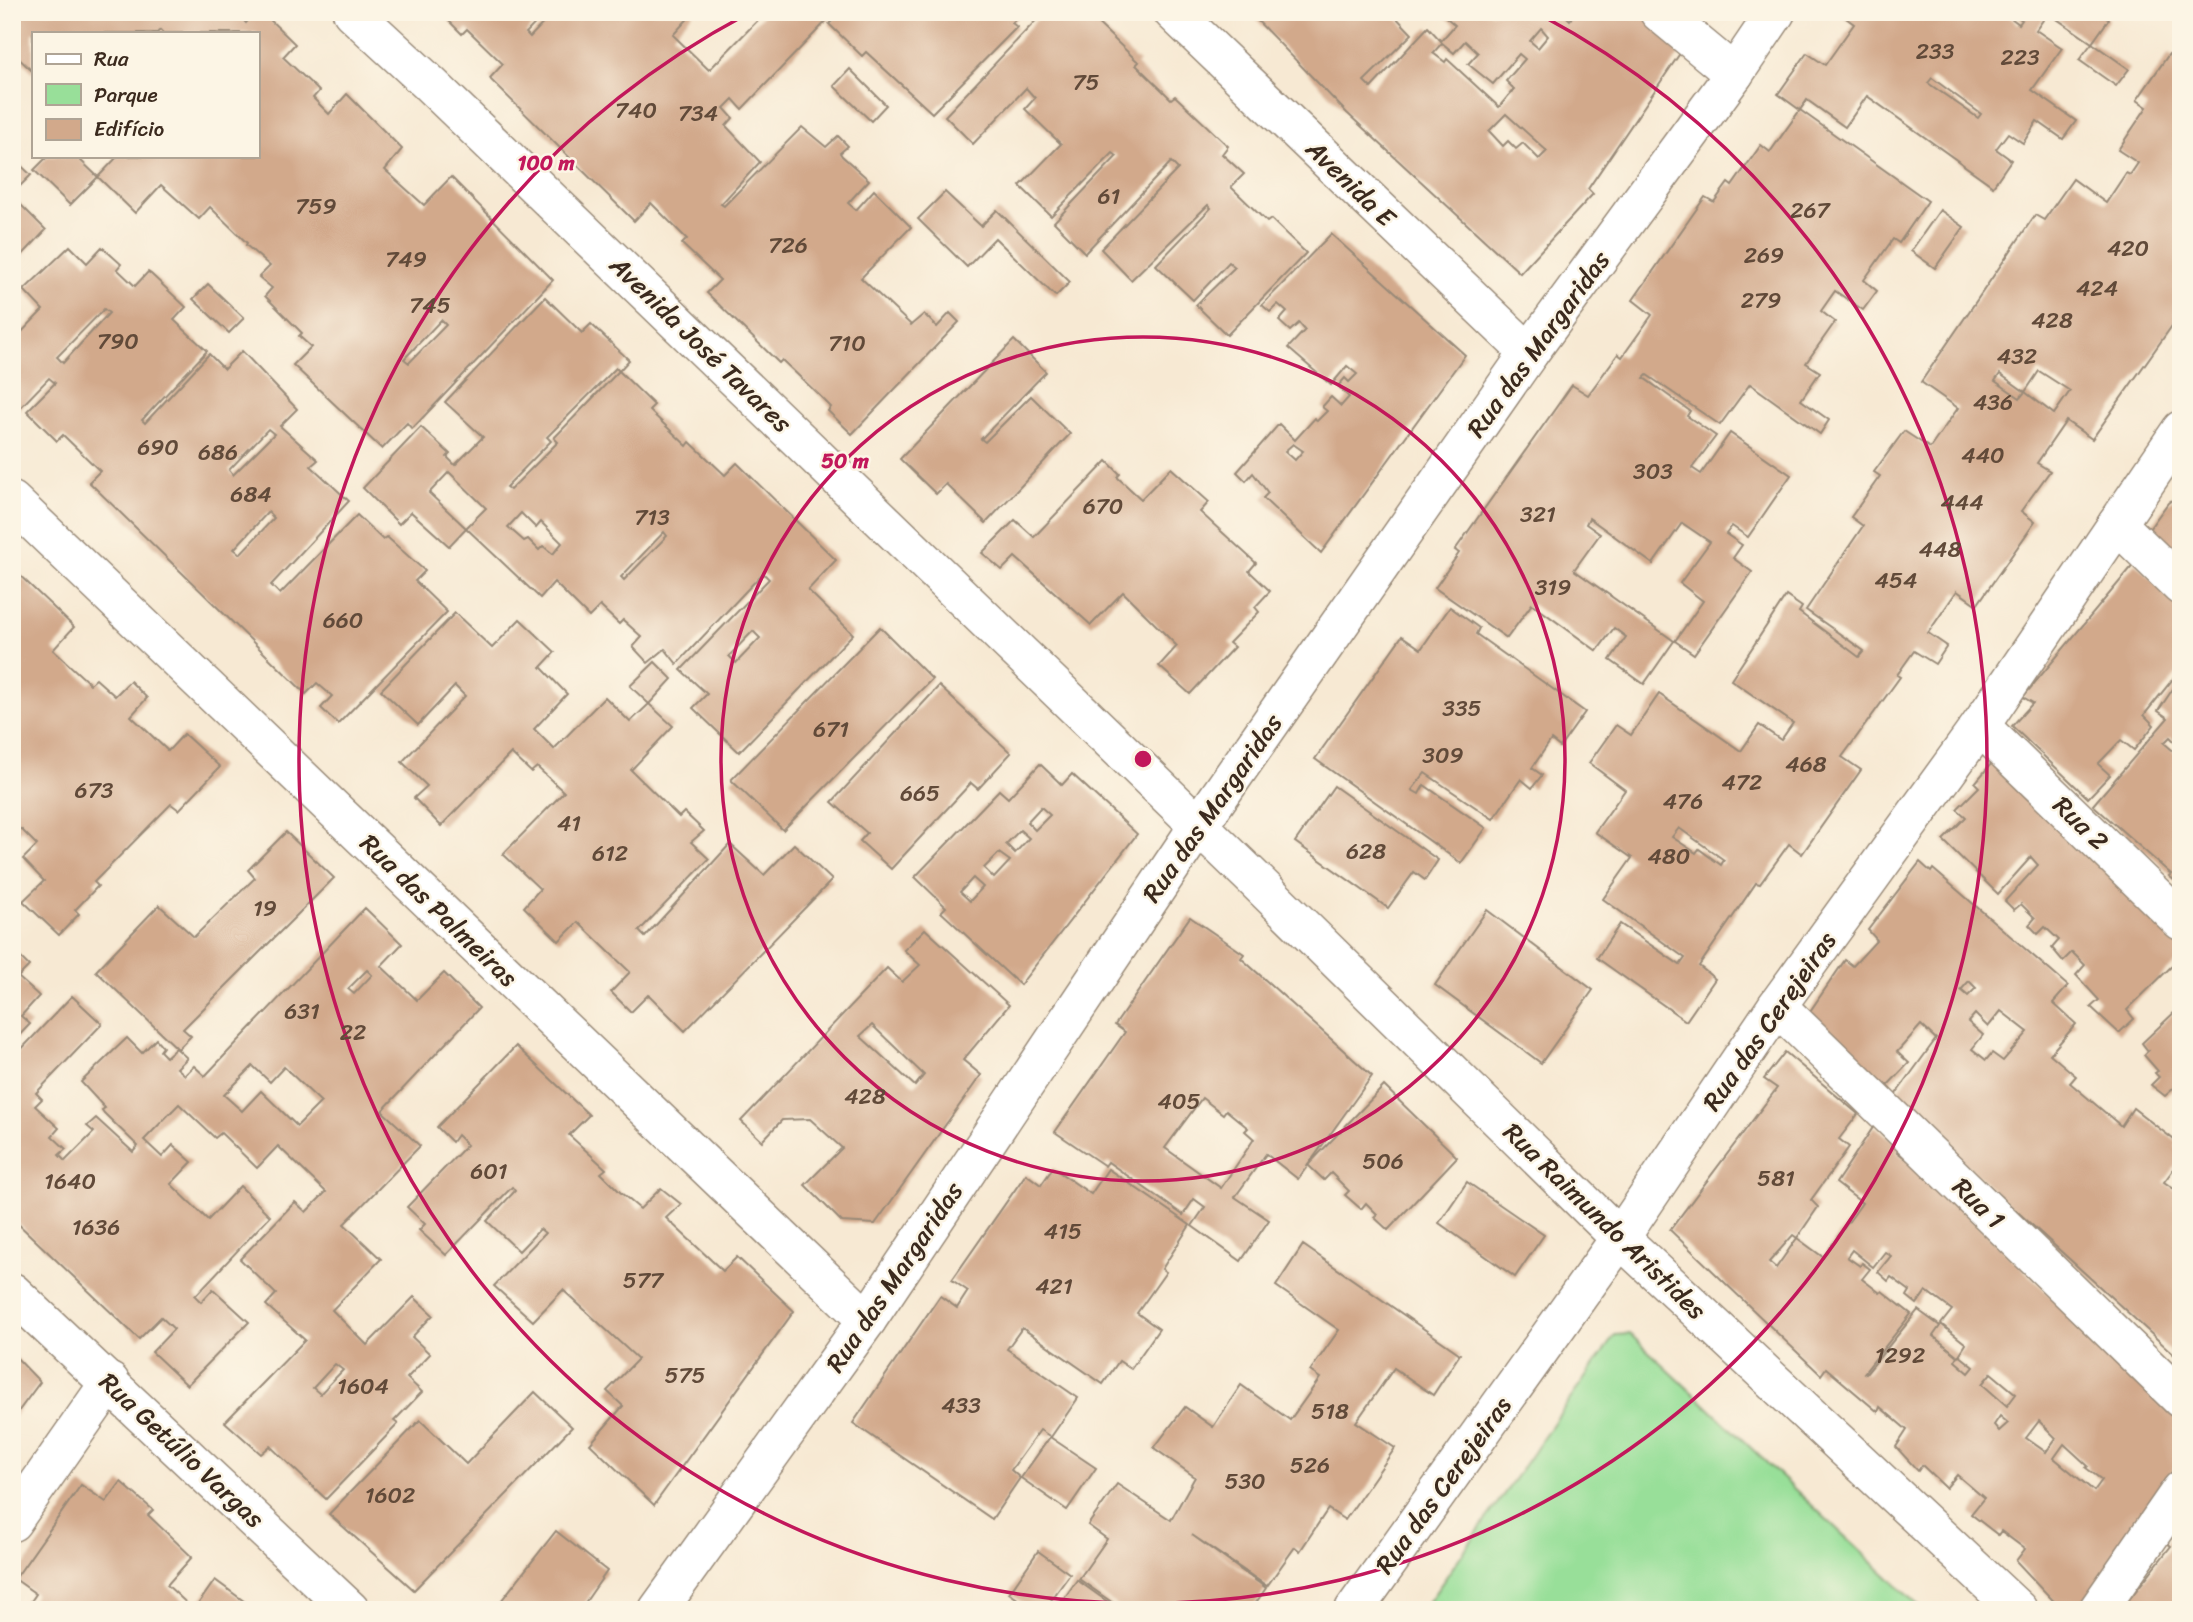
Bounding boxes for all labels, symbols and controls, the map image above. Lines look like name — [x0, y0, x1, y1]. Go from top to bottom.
house number: 233 — [1916, 31, 1955, 72]
legend — [32, 32, 259, 158]
house number: 223 — [2000, 37, 2040, 78]
text: Rua — [94, 40, 129, 78]
house number: 75 — [1072, 62, 1100, 103]
text: Parque — [94, 76, 158, 114]
house number: 740 — [615, 90, 657, 131]
house number: 734 — [678, 93, 718, 134]
text: Edifício — [94, 110, 164, 148]
street label: Avenida E — [1294, 127, 1408, 239]
text: 100 m — [517, 144, 575, 182]
house number: 61 — [1098, 176, 1121, 217]
house number: 759 — [295, 186, 337, 227]
house number: 267 — [1790, 190, 1832, 231]
house number: 726 — [768, 225, 808, 266]
house number: 420 — [2107, 228, 2149, 269]
house number: 269 — [1744, 235, 1784, 276]
house number: 749 — [385, 239, 427, 280]
street label: Rua das Margaridas — [1454, 240, 1623, 448]
street label: Avenida José Tavares — [598, 243, 804, 445]
house number: 424 — [2076, 268, 2118, 309]
house number: 279 — [1741, 280, 1781, 321]
house number: 745 — [409, 285, 451, 326]
house number: 428 — [2031, 300, 2073, 341]
house number: 790 — [97, 321, 139, 362]
house number: 710 — [828, 323, 866, 364]
house number: 432 — [1997, 336, 2037, 377]
house number: 436 — [1973, 382, 2013, 423]
house number: 690 — [137, 427, 179, 468]
house number: 686 — [198, 432, 238, 473]
house number: 440 — [1961, 435, 2005, 476]
text: 50 m — [821, 442, 870, 480]
house number: 303 — [1633, 451, 1673, 492]
house number: 684 — [230, 474, 272, 515]
house number: 444 — [1940, 482, 1984, 523]
house number: 670 — [1083, 486, 1123, 527]
house number: 321 — [1520, 494, 1556, 535]
house number: 713 — [634, 497, 670, 538]
house number: 448 — [1919, 529, 1961, 570]
house number: 454 — [1875, 560, 1917, 601]
house number: 319 — [1535, 567, 1571, 608]
house number: 660 — [323, 600, 363, 641]
house number: 335 — [1442, 688, 1482, 729]
street label: Rua das Margaridas — [1129, 703, 1295, 912]
house number: 671 — [813, 709, 849, 750]
house number: 309 — [1422, 735, 1464, 776]
house number: 468 — [1785, 744, 1827, 785]
centre of rings — [1131, 747, 1155, 771]
house number: 472 — [1722, 762, 1762, 803]
house number: 673 — [75, 770, 114, 811]
house number: 665 — [900, 773, 940, 814]
house number: 476 — [1663, 781, 1703, 822]
street label: Rua 2 — [2042, 784, 2120, 862]
house number: 41 — [557, 803, 581, 844]
street label: Rua das Palmeiras — [349, 822, 529, 998]
house number: 628 — [1346, 831, 1386, 872]
house number: 612 — [592, 833, 628, 874]
house number: 480 — [1648, 836, 1690, 877]
house number: 19 — [253, 888, 277, 929]
street label: Rua das Cerejeiras — [1690, 921, 1849, 1121]
house number: 631 — [284, 991, 320, 1032]
house number: 22 — [340, 1012, 366, 1053]
house number: 428 — [844, 1076, 886, 1117]
house number: 405 — [1158, 1081, 1200, 1122]
street label: Rua Raimundo Aristides — [1492, 1111, 1718, 1331]
house number: 506 — [1362, 1141, 1404, 1182]
house number: 601 — [470, 1151, 508, 1192]
house number: 581 — [1757, 1158, 1795, 1199]
house number: 1640 — [44, 1161, 96, 1202]
street label: Rua 1 — [1941, 1165, 2017, 1241]
street label: Rua das Margaridas — [813, 1171, 976, 1382]
house number: 1636 — [72, 1207, 120, 1248]
house number: 415 — [1044, 1211, 1082, 1252]
house number: 577 — [623, 1260, 665, 1301]
house number: 421 — [1035, 1266, 1073, 1307]
house number: 1292 — [1875, 1335, 1925, 1376]
house number: 575 — [664, 1355, 706, 1396]
street label: Rua Getúlio Vargas — [88, 1360, 276, 1540]
house number: 1604 — [337, 1366, 389, 1407]
house number: 433 — [941, 1385, 981, 1426]
street label: Rua das Cerejeiras — [1362, 1386, 1524, 1584]
house number: 518 — [1311, 1391, 1349, 1432]
house number: 526 — [1290, 1445, 1330, 1486]
house number: 530 — [1224, 1461, 1266, 1502]
house number: 1602 — [365, 1475, 415, 1516]

